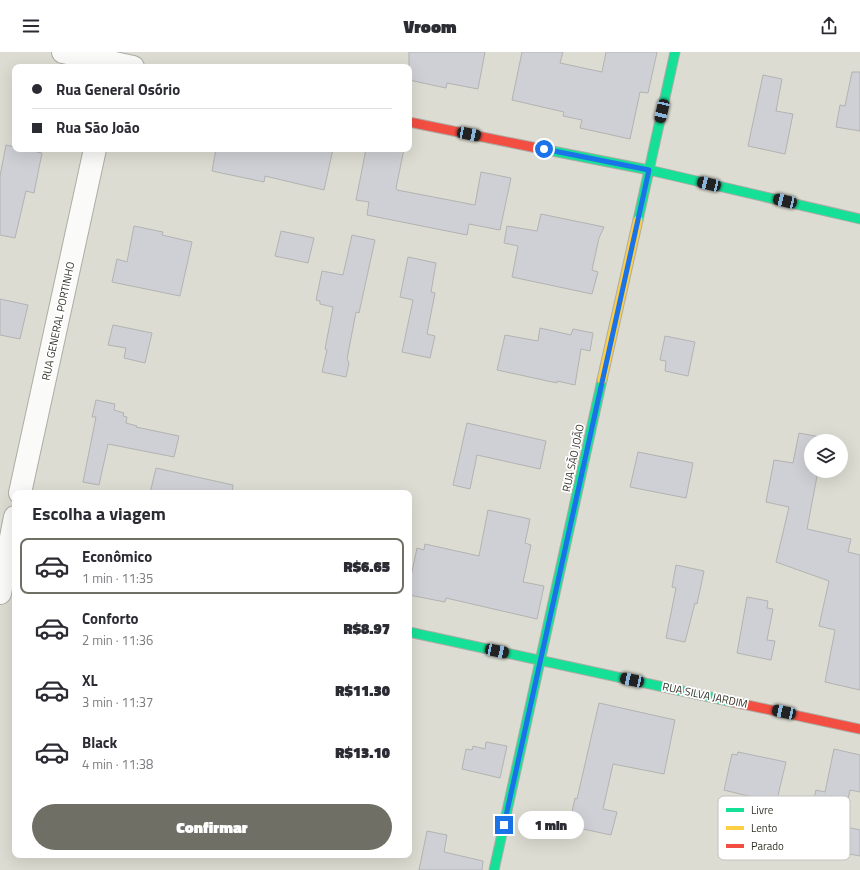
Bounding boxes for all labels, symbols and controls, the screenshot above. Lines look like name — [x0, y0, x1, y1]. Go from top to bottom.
text: Vroom — [403, 13, 457, 40]
icon: menu — [20, 15, 42, 37]
icon: share — [818, 15, 840, 37]
text: Rua General Osório — [56, 78, 180, 101]
car — [653, 98, 671, 124]
text: Rua São João — [56, 116, 140, 139]
car — [456, 126, 482, 142]
route start — [535, 140, 553, 158]
car — [696, 175, 722, 193]
car — [772, 192, 798, 210]
street label: RUA GENERAL PORTINHO — [38, 260, 78, 382]
street label: RUA SÃO JOÃO — [558, 423, 588, 493]
map controls — [804, 434, 848, 478]
button: layers — [804, 434, 848, 478]
text: Escolha a viagem — [32, 500, 166, 527]
text: Econômico — [82, 545, 152, 568]
icon: car — [34, 548, 70, 584]
text: R$6.65 — [344, 555, 390, 578]
text: 1 min · 11:35 — [82, 568, 153, 588]
text: Conforto — [82, 607, 139, 630]
icon: car — [34, 610, 70, 646]
text: R$8.97 — [344, 617, 390, 640]
text: 2 min · 11:36 — [82, 630, 153, 650]
car — [484, 643, 510, 659]
text: XL — [82, 669, 98, 692]
icon: car — [34, 672, 70, 708]
car — [619, 672, 645, 688]
street label: RUA SILVA JARDIM — [661, 678, 749, 712]
text: R$11.30 — [335, 679, 390, 702]
text: 3 min · 11:37 — [82, 692, 153, 712]
car — [771, 704, 797, 720]
text: Black — [82, 731, 117, 754]
icon: car — [34, 734, 70, 770]
text: R$13.10 — [335, 741, 390, 764]
text: 4 min · 11:38 — [82, 754, 153, 774]
legend — [718, 796, 850, 860]
text: Livre — [751, 802, 774, 818]
button: Confirmar — [32, 804, 392, 850]
callout: 1 min — [518, 811, 584, 839]
text: 1 min — [535, 815, 567, 835]
route end — [495, 816, 513, 834]
text: Lento — [751, 820, 778, 836]
text: Parado — [751, 838, 784, 854]

